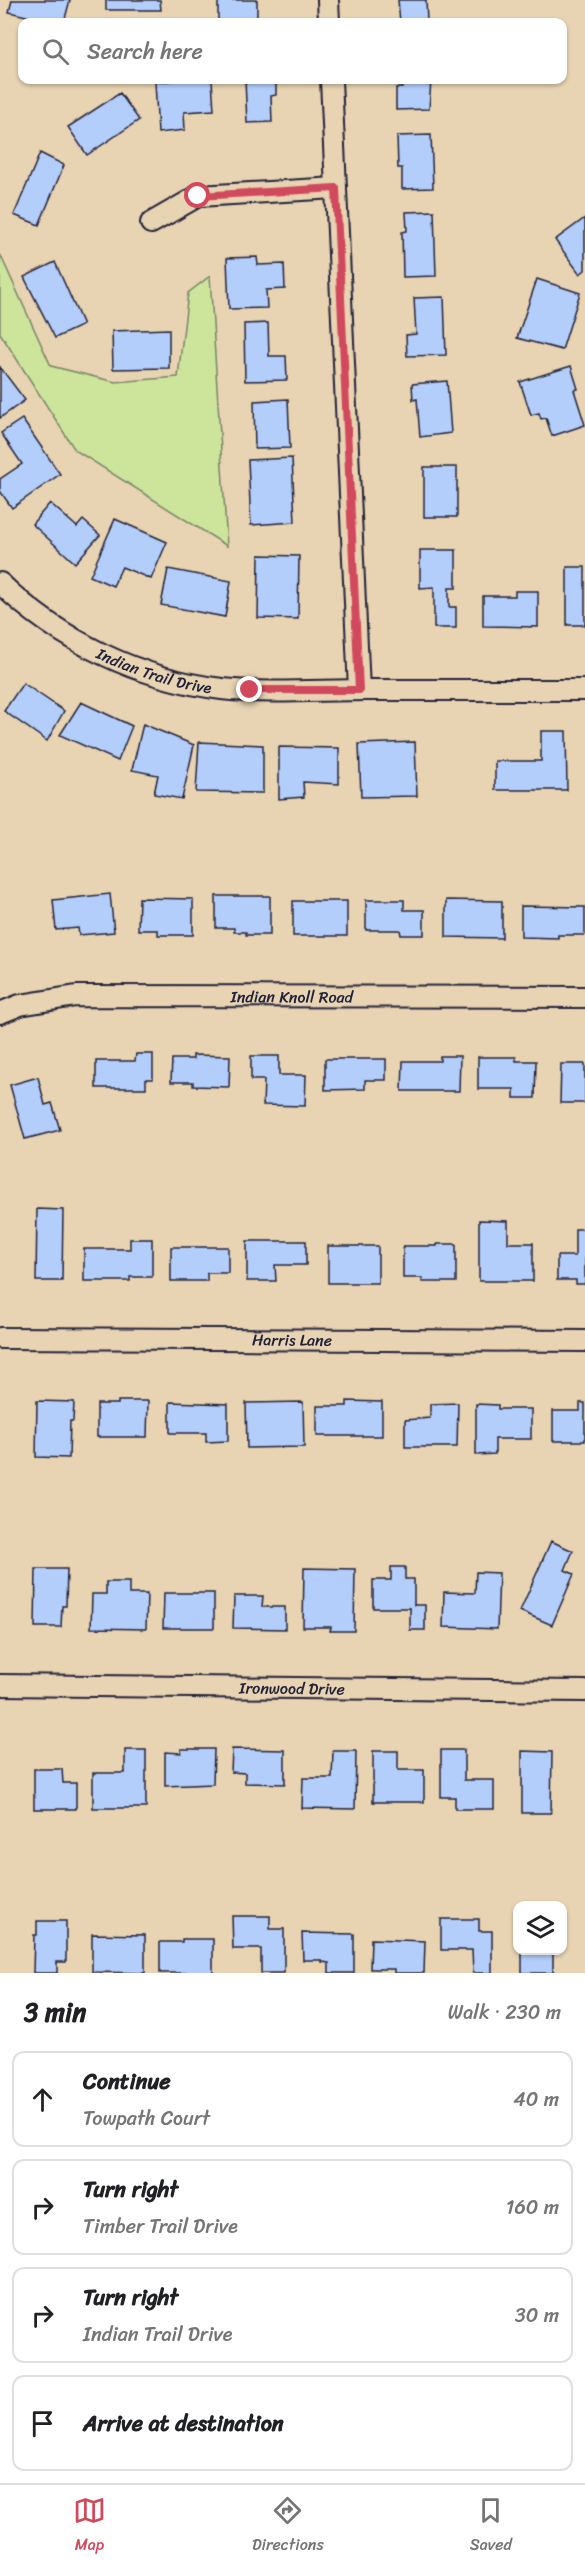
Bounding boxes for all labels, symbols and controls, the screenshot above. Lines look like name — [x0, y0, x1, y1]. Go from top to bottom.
search box — [18, 18, 567, 84]
text: Search here — [87, 32, 203, 71]
icon: search — [39, 35, 72, 68]
route start — [184, 182, 210, 208]
street label: Indian Trail Drive — [91, 638, 214, 702]
route end — [236, 676, 262, 702]
street label: Indian Knoll Road — [229, 982, 355, 1011]
street label: Harris Lane — [252, 1325, 332, 1354]
street label: Ironwood Drive — [238, 1673, 345, 1703]
map controls — [513, 1901, 567, 1955]
button: layers — [513, 1901, 567, 1955]
text: 3 min — [24, 1989, 86, 2035]
text: Walk · 230 m — [448, 1995, 561, 2030]
text: Continue — [83, 2062, 171, 2101]
text: 40 m — [513, 2082, 559, 2117]
icon: ahead — [26, 2083, 59, 2116]
text: Towpath Court — [83, 2101, 210, 2136]
text: Turn right — [83, 2170, 178, 2209]
text: 160 m — [506, 2190, 559, 2225]
icon: right — [26, 2191, 59, 2224]
text: Timber Trail Drive — [83, 2209, 238, 2244]
text: Turn right — [83, 2278, 178, 2317]
text: 30 m — [515, 2298, 559, 2333]
icon: right — [26, 2299, 59, 2332]
text: Indian Trail Drive — [83, 2317, 232, 2352]
text: Arrive at destination — [83, 2404, 284, 2443]
icon: arrive — [26, 2407, 59, 2440]
tab: Map — [73, 2494, 106, 2559]
tab: Directions — [252, 2494, 324, 2559]
tab: Saved — [470, 2494, 512, 2559]

